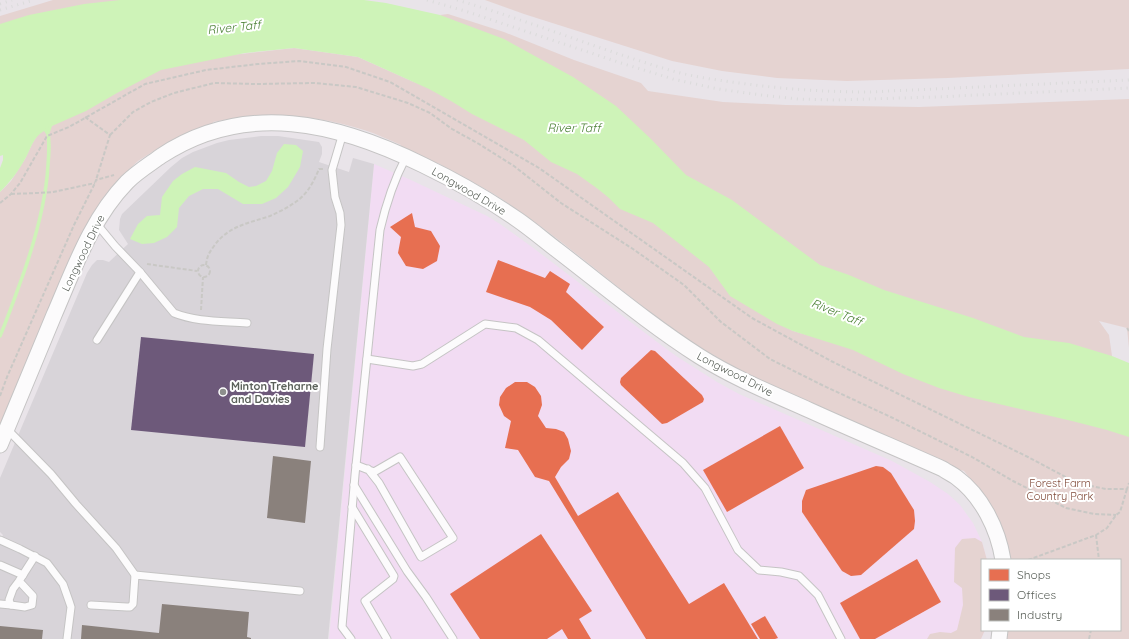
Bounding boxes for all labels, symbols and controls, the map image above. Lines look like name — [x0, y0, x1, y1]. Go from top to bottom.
water label: River Taff — [207, 16, 264, 37]
water label: River Taff — [547, 120, 603, 135]
street label: Longwood Drive — [429, 164, 509, 218]
street label: Longwood Drive — [58, 212, 108, 294]
water label: River Taff — [809, 295, 867, 330]
street label: Longwood Drive — [695, 349, 775, 399]
place label: Minton Treharne and Davies — [231, 379, 319, 406]
marker: Minton Treharne and Davies — [218, 387, 228, 397]
park label: Forest Farm Country Park — [1027, 476, 1094, 503]
legend — [981, 559, 1121, 631]
text: Shops — [1017, 567, 1051, 582]
text: Offices — [1017, 587, 1056, 602]
text: Industry — [1017, 607, 1062, 622]

